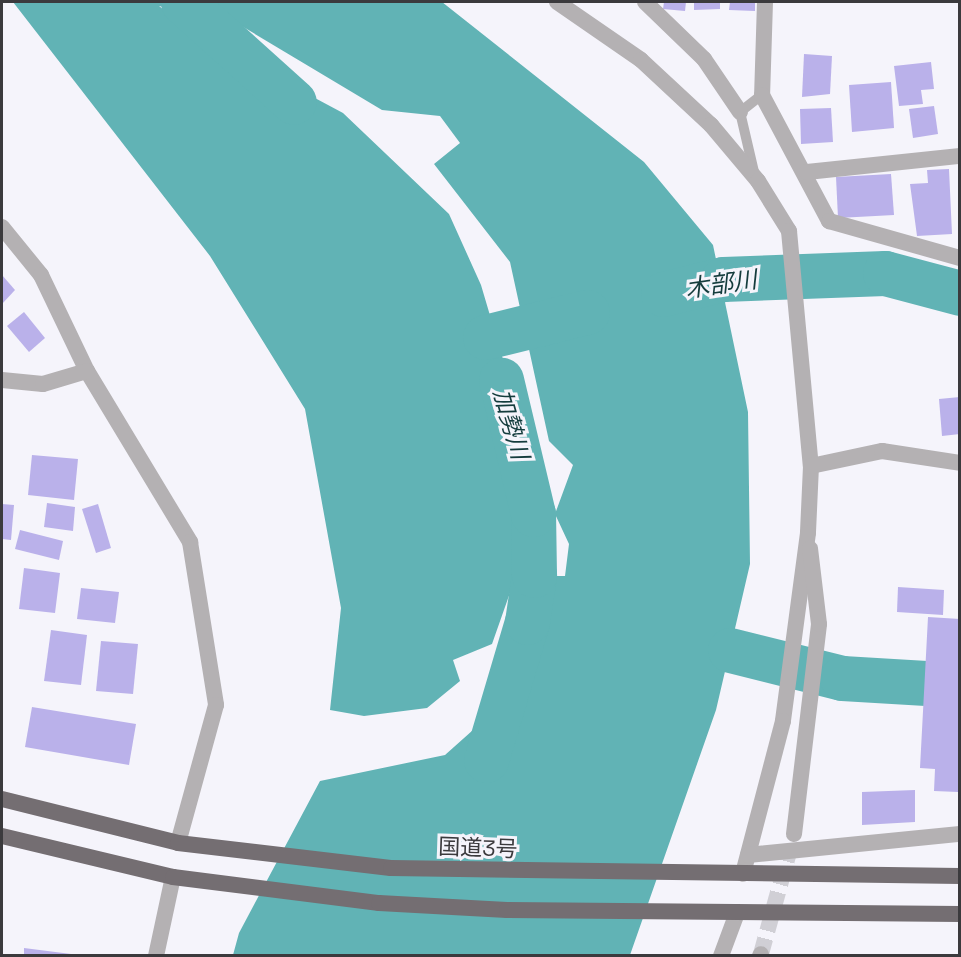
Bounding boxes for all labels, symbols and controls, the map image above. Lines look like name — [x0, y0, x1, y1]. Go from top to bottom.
water label: 木部川 — [683, 265, 759, 303]
water label: 加勢川 — [487, 385, 535, 463]
street label: 国道3号 — [438, 833, 518, 863]

